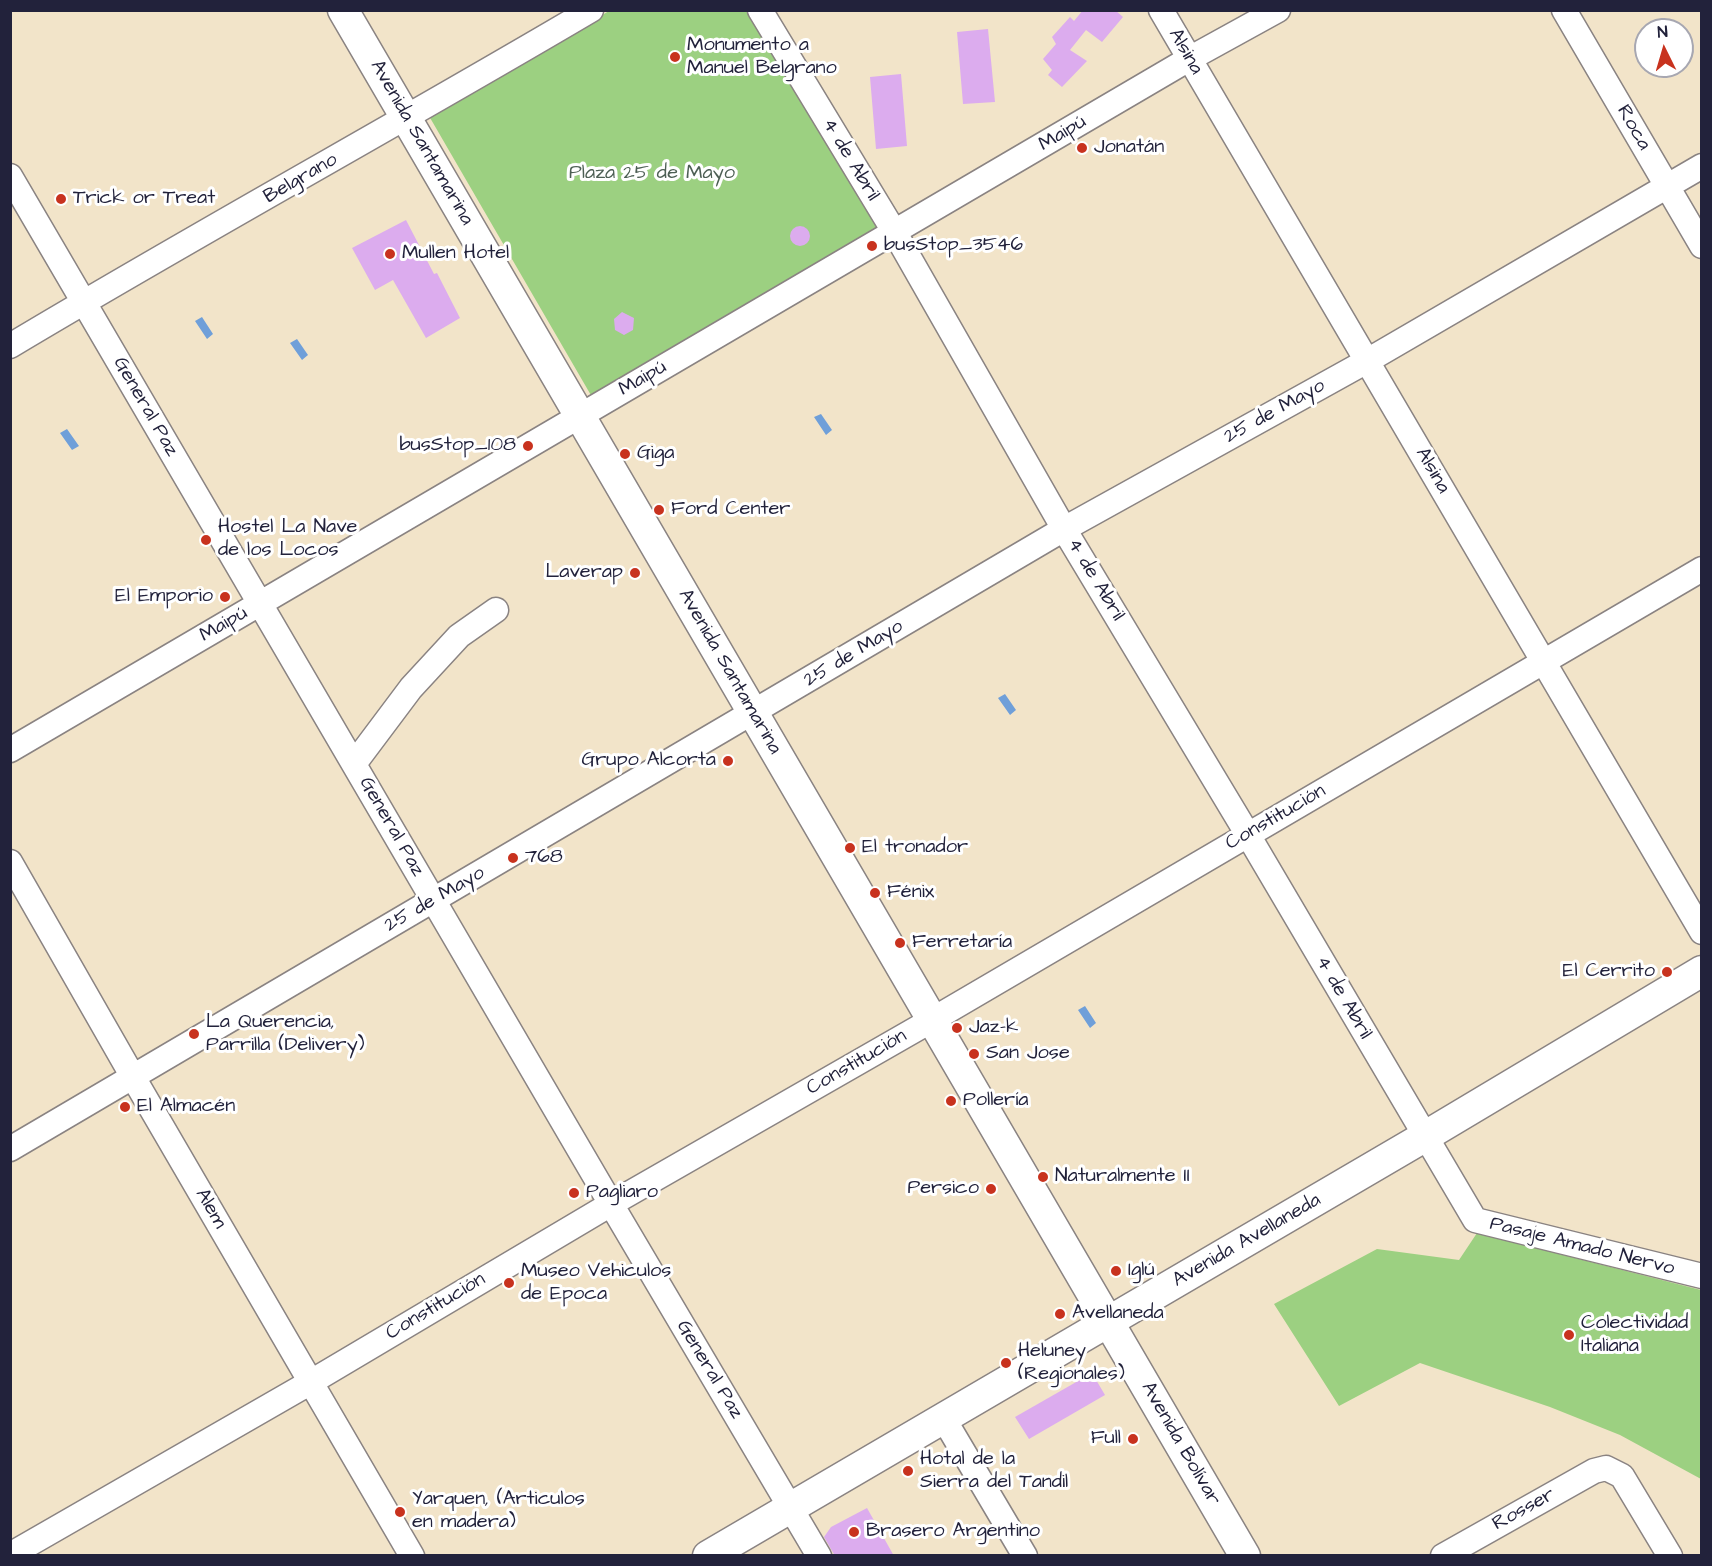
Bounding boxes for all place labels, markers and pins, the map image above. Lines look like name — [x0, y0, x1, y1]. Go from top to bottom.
place label: Monumento a Manuel Belgrano — [687, 34, 837, 81]
marker: Monumento a Manuel Belgrano — [668, 50, 682, 64]
place label: Jonatán — [1094, 136, 1164, 160]
marker: Jonatán — [1075, 141, 1089, 155]
place label: Trick or Treat — [73, 187, 215, 211]
marker: Trick or Treat — [54, 192, 68, 206]
place label: busStop_3546 — [884, 234, 1023, 258]
marker: busStop_3546 — [865, 239, 879, 253]
place label: Mullen Hotel — [402, 242, 509, 266]
marker: Mullen Hotel — [383, 247, 397, 261]
place label: busStop_108 — [399, 434, 516, 458]
marker: busStop_108 — [521, 439, 535, 453]
place label: Giga — [637, 442, 674, 466]
marker: Giga — [618, 447, 632, 461]
place label: Ford Center — [671, 498, 790, 522]
marker: Ford Center — [652, 503, 666, 517]
place label: Hostel La Nave de los Locos — [218, 516, 357, 563]
marker: Hostel La Nave de los Locos — [199, 533, 213, 547]
place label: Laverap — [545, 561, 623, 585]
marker: Laverap — [628, 566, 642, 580]
place label: El Emporio — [115, 585, 213, 609]
marker: El Emporio — [218, 590, 232, 604]
place label: Grupo Alcorta — [581, 749, 716, 773]
marker: Grupo Alcorta — [721, 754, 735, 768]
place label: El tronador — [862, 836, 968, 860]
marker: El tronador — [843, 841, 857, 855]
place label: 768 — [525, 846, 563, 870]
marker: 768 — [506, 851, 520, 865]
place label: Fénix — [887, 881, 934, 905]
marker: Fénix — [868, 886, 882, 900]
place label: Ferretaría — [912, 931, 1012, 955]
marker: Ferretaría — [893, 936, 907, 950]
place label: El Cerrito — [1563, 960, 1655, 984]
marker: El Cerrito — [1660, 965, 1674, 979]
place label: La Querencia, Parrilla (Delivery) — [206, 1011, 365, 1058]
place label: Jaz-k — [969, 1016, 1018, 1040]
marker: Jaz-k — [950, 1021, 964, 1035]
marker: La Querencia, Parrilla (Delivery) — [187, 1027, 201, 1041]
place label: San Jose — [986, 1042, 1070, 1066]
marker: San Jose — [967, 1047, 981, 1061]
place label: Pollería — [963, 1089, 1028, 1113]
marker: Pollería — [944, 1094, 958, 1108]
place label: El Almacén — [137, 1095, 235, 1119]
marker: El Almacén — [118, 1100, 132, 1114]
place label: Naturalmente II — [1055, 1165, 1190, 1189]
marker: Naturalmente II — [1036, 1170, 1050, 1184]
place label: Persico — [907, 1177, 979, 1201]
place label: Pagliaro — [586, 1181, 658, 1205]
marker: Persico — [984, 1182, 998, 1196]
marker: Pagliaro — [567, 1186, 581, 1200]
place label: Iglú — [1128, 1259, 1155, 1283]
place label: Museo Vehiculos de Epoca — [521, 1260, 671, 1307]
marker: Iglú — [1109, 1264, 1123, 1278]
marker: Museo Vehiculos de Epoca — [502, 1276, 516, 1290]
place label: Avellaneda — [1072, 1302, 1164, 1326]
marker: Avellaneda — [1053, 1307, 1067, 1321]
place label: Colectividad Italiana — [1581, 1312, 1688, 1359]
marker: Colectividad Italiana — [1562, 1328, 1576, 1342]
place label: Heluney (Regionales) — [1018, 1340, 1125, 1387]
marker: Heluney (Regionales) — [999, 1356, 1013, 1370]
place label: Full — [1091, 1427, 1121, 1451]
marker: Full — [1126, 1432, 1140, 1446]
place label: Hotal de la Sierra del Tandil — [920, 1448, 1068, 1495]
marker: Hotal de la Sierra del Tandil — [901, 1464, 915, 1478]
place label: Yarquen, (Articulos en madera) — [412, 1488, 585, 1535]
marker: Yarquen, (Articulos en madera) — [393, 1505, 407, 1519]
place label: Brasero Argentino — [866, 1520, 1040, 1544]
marker: Brasero Argentino — [847, 1525, 861, 1539]

